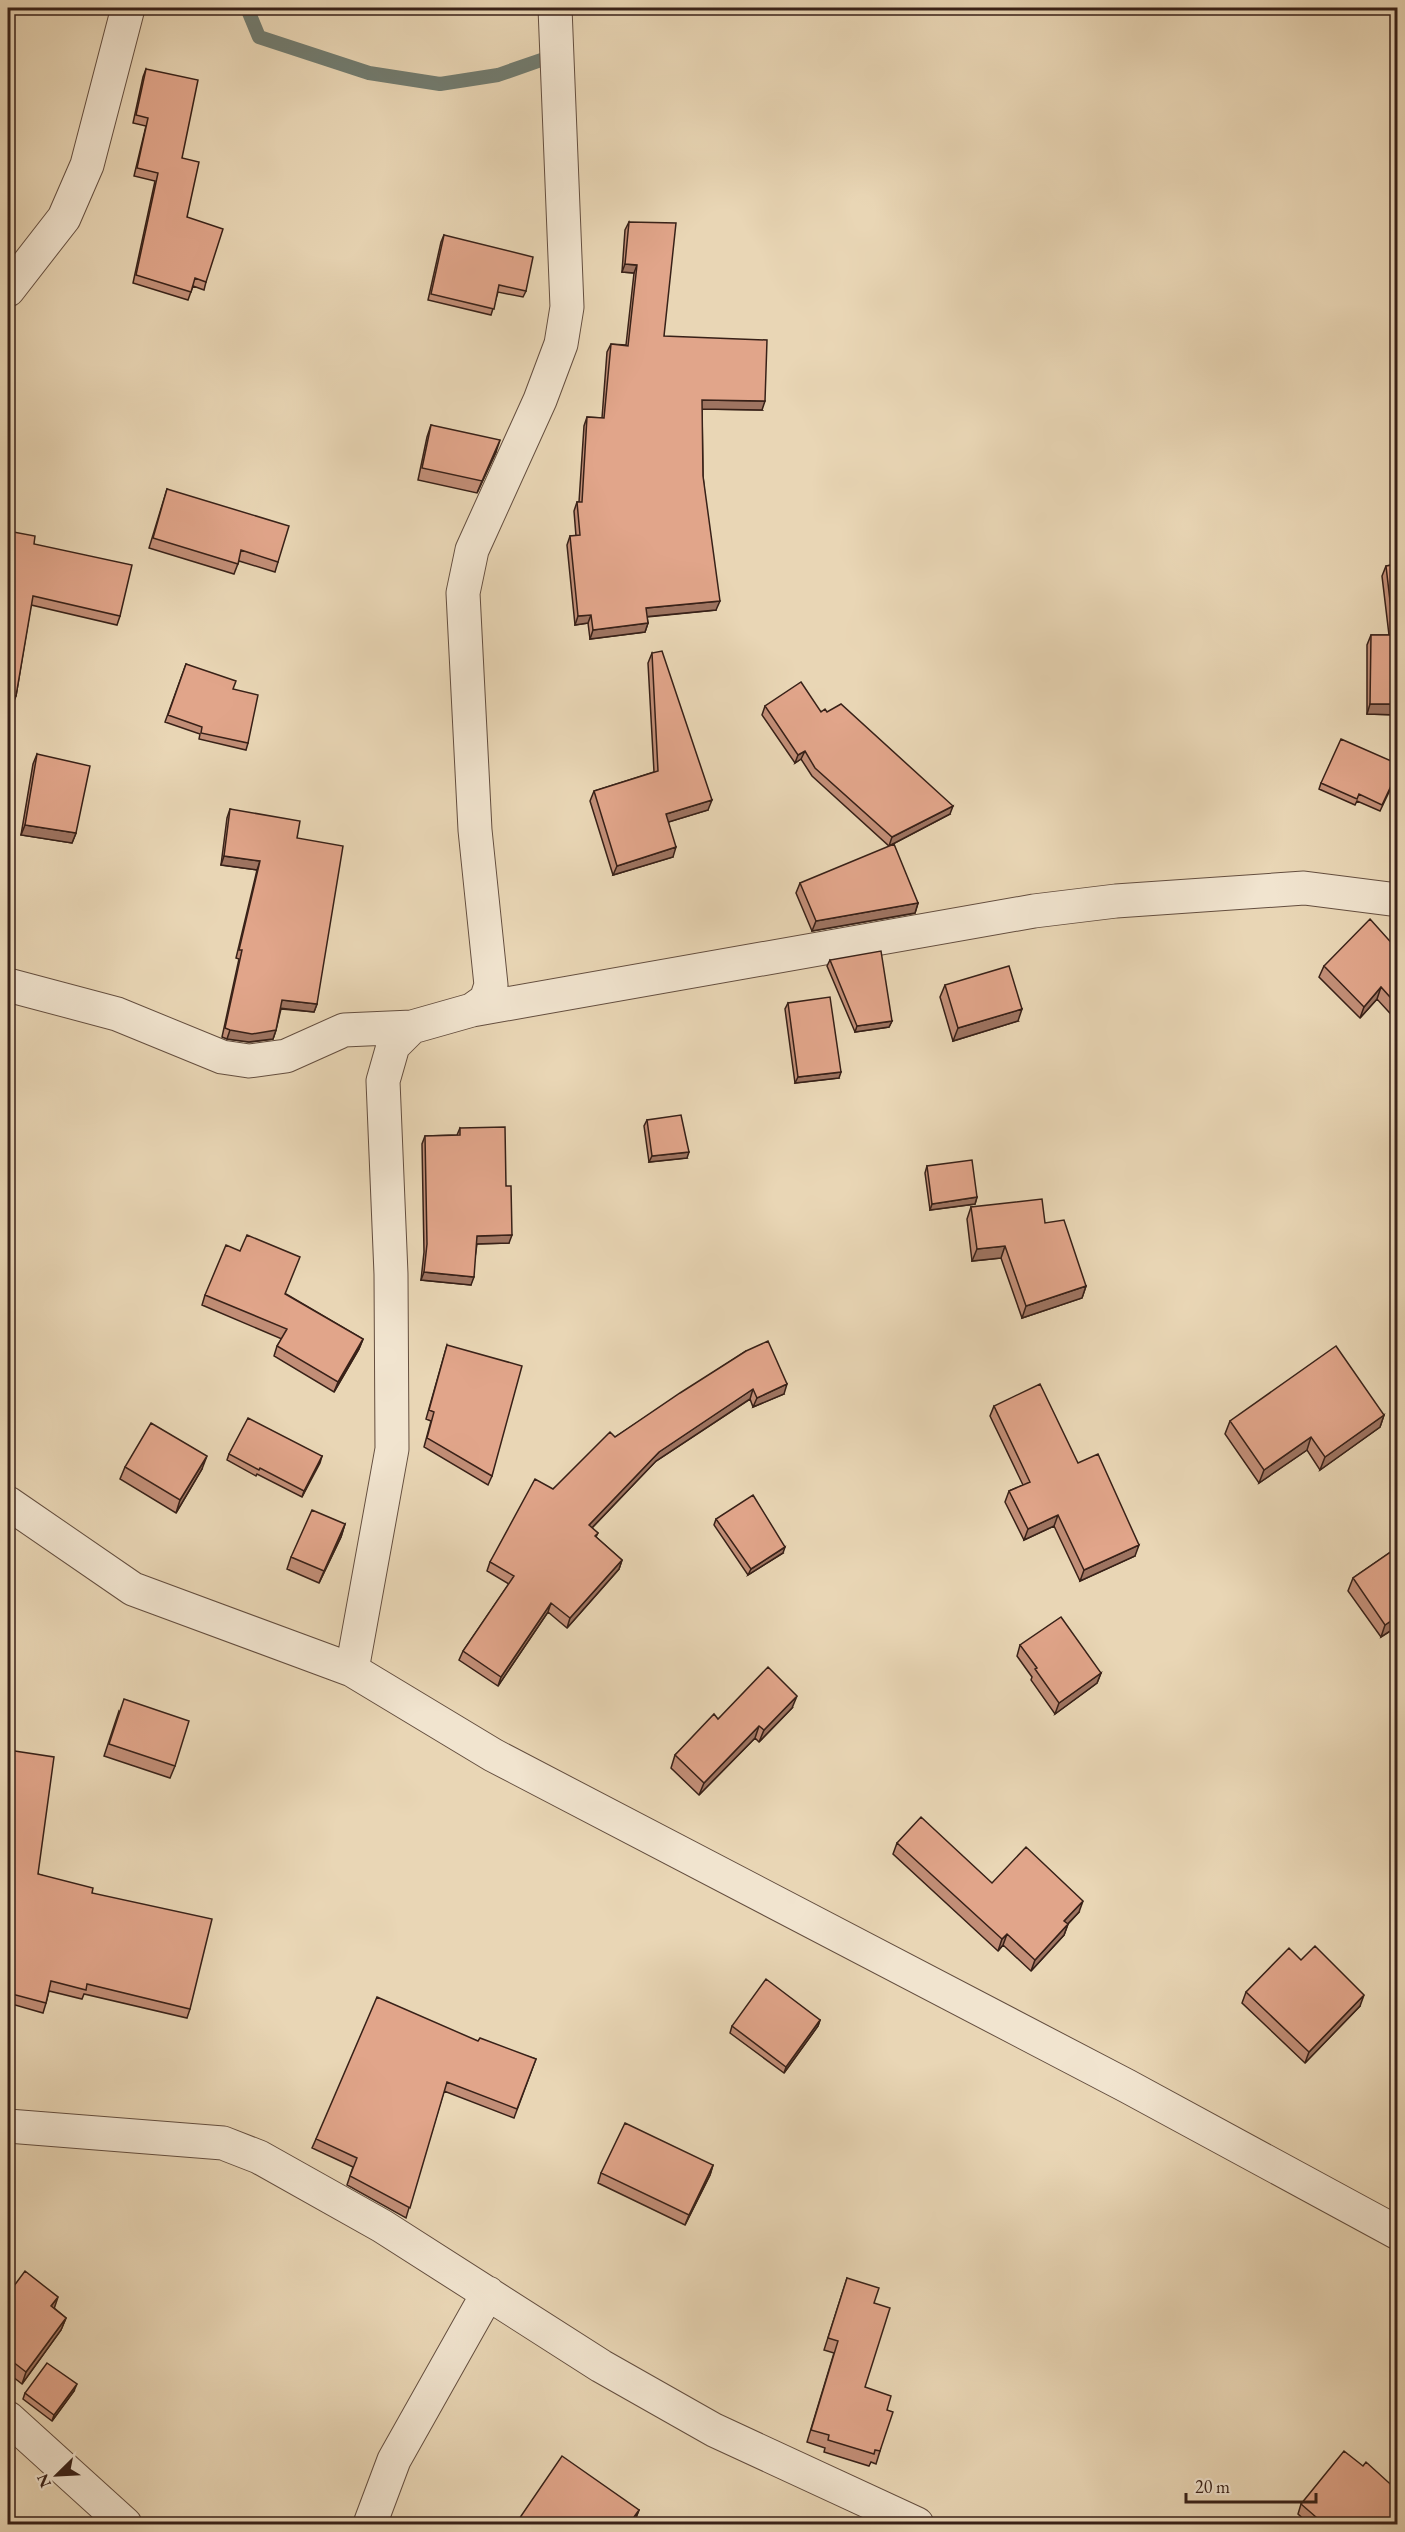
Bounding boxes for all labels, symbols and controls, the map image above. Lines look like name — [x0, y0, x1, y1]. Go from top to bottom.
north arrow — [27, 2445, 87, 2505]
scale bar — [1186, 2466, 1316, 2504]
text: N — [32, 2471, 56, 2491]
text: 20 m — [1195, 2475, 1230, 2498]

